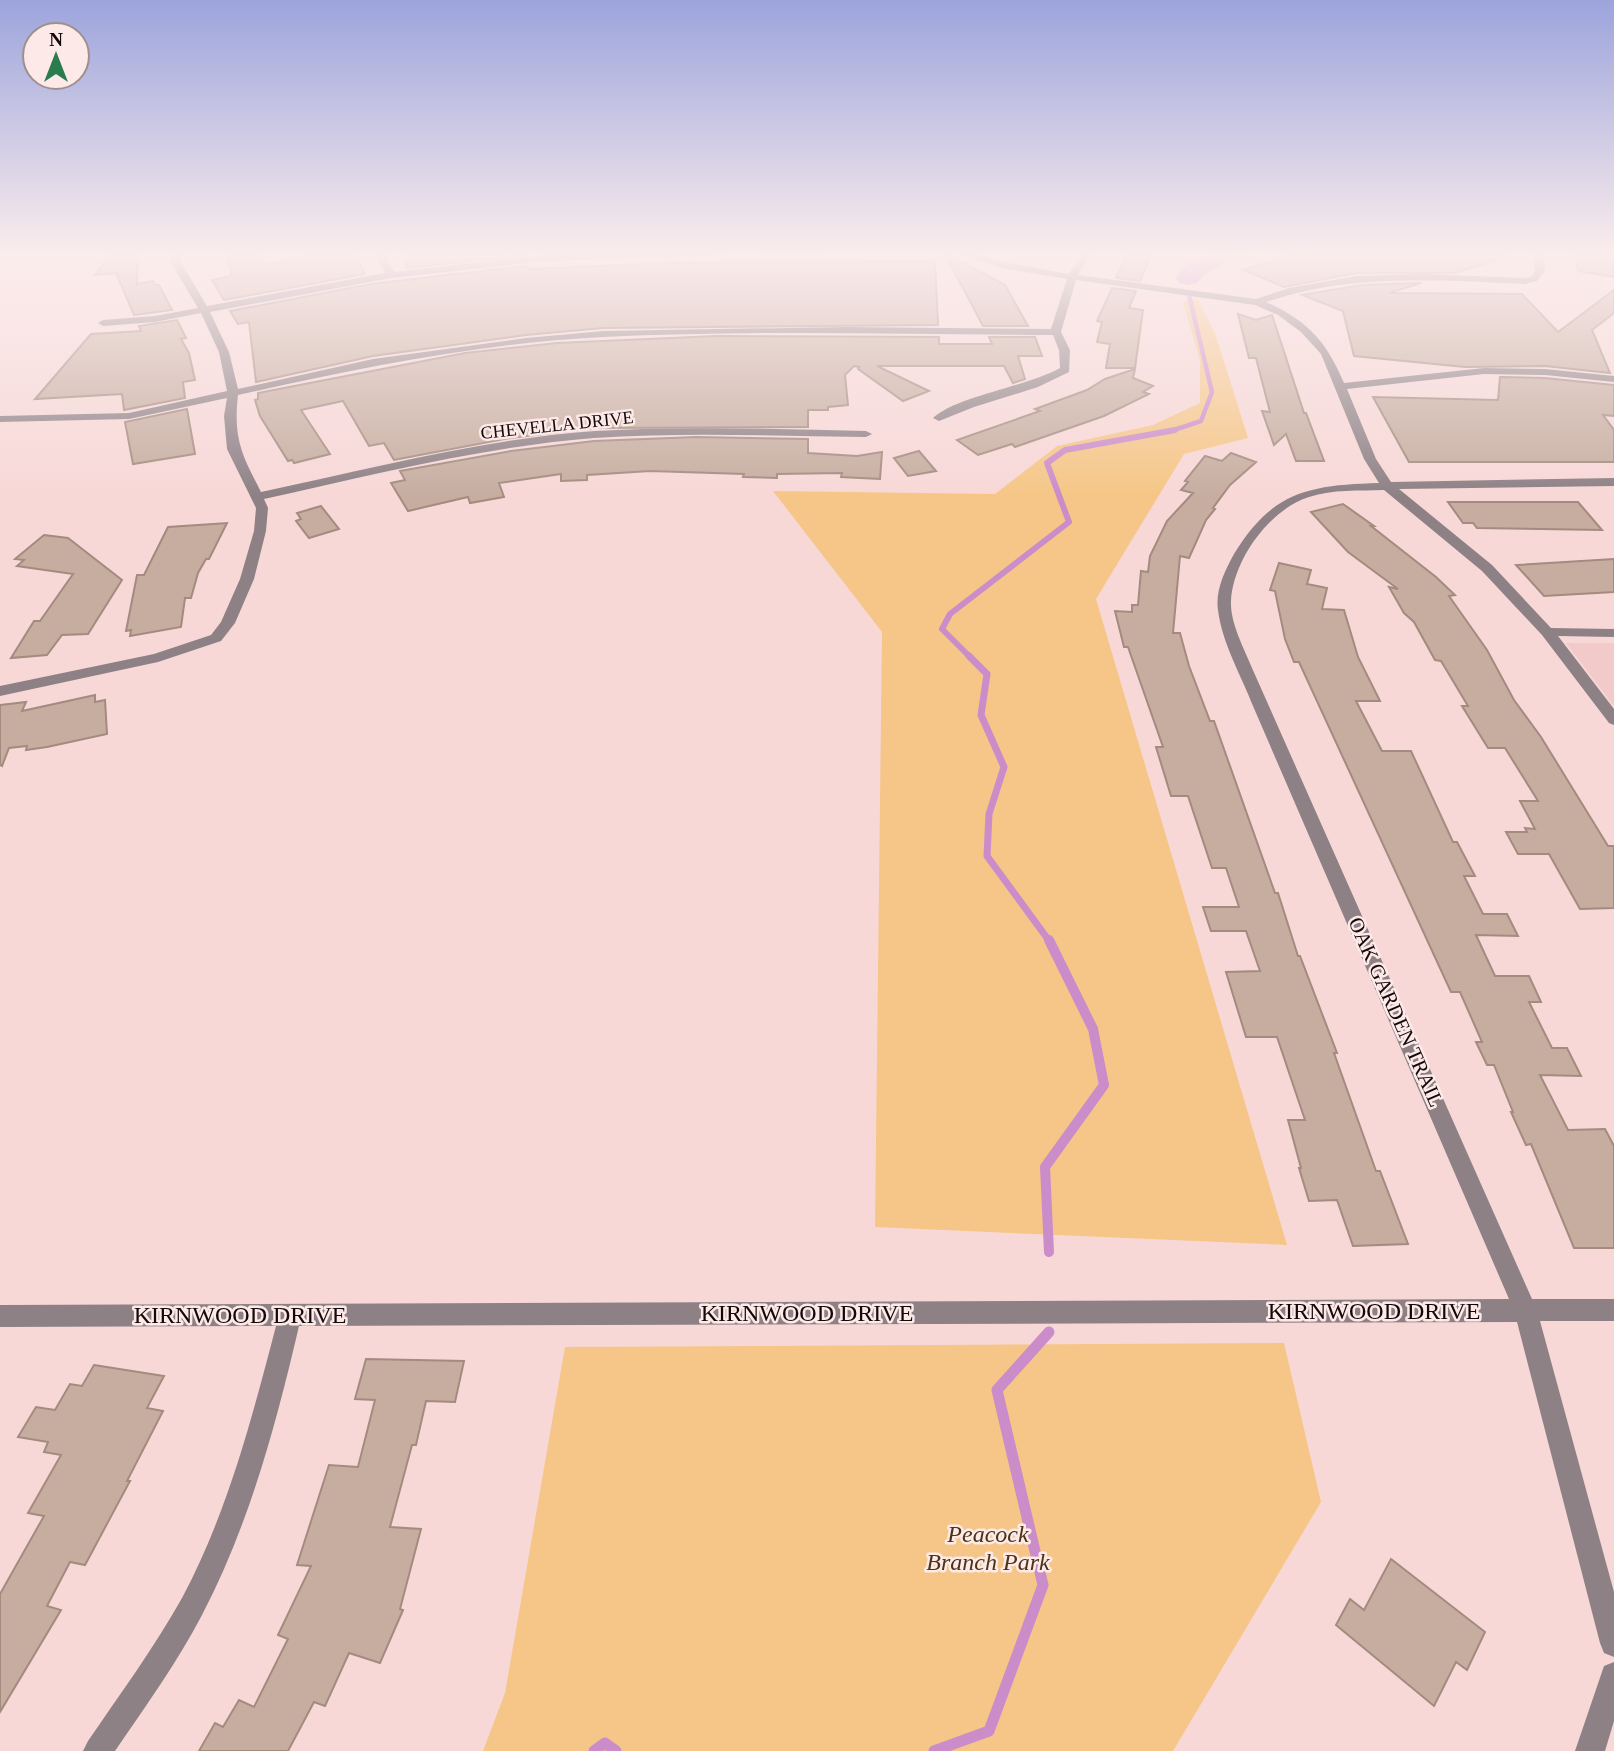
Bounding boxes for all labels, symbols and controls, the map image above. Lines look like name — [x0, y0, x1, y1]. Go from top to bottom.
north arrow — [21, 21, 91, 91]
text: N — [49, 29, 63, 50]
street label: CHEVELLA DRIVE — [480, 407, 634, 443]
street label: OAK GARDEN TRAIL — [1343, 914, 1449, 1110]
street label: KIRNWOOD DRIVE — [1268, 1298, 1480, 1324]
street label: KIRNWOOD DRIVE — [701, 1300, 913, 1326]
street label: KIRNWOOD DRIVE — [134, 1302, 346, 1328]
park label: Peacock Branch Park — [926, 1521, 1050, 1575]

